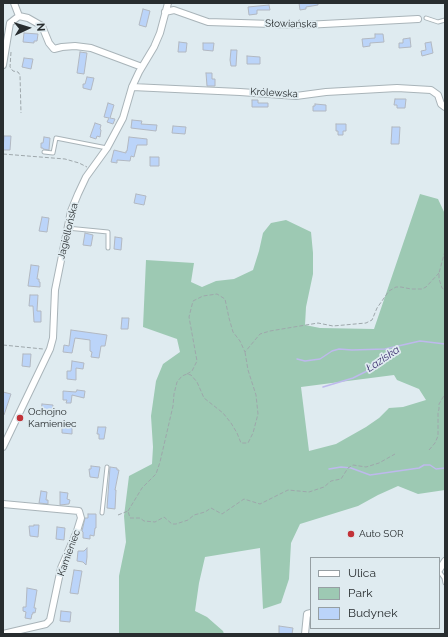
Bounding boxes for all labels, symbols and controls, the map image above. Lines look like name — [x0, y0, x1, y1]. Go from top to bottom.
north arrow — [8, 8, 48, 48]
street label: Słowiańska — [265, 18, 317, 30]
text: N — [34, 22, 47, 32]
street label: Królewska — [250, 86, 298, 100]
street label: Jagiellońska — [55, 202, 81, 260]
water label: Łaziska — [364, 343, 402, 375]
place label: Ochojno Kamieniec — [28, 406, 76, 430]
marker: Ochojno Kamieniec — [15, 413, 25, 423]
street label: Kamieniec — [55, 528, 83, 578]
place label: Auto SOR — [359, 528, 403, 540]
marker: Auto SOR — [346, 529, 356, 539]
legend — [310, 557, 440, 629]
text: Ulica — [348, 566, 376, 580]
text: Park — [348, 586, 373, 600]
text: Budynek — [348, 606, 398, 620]

